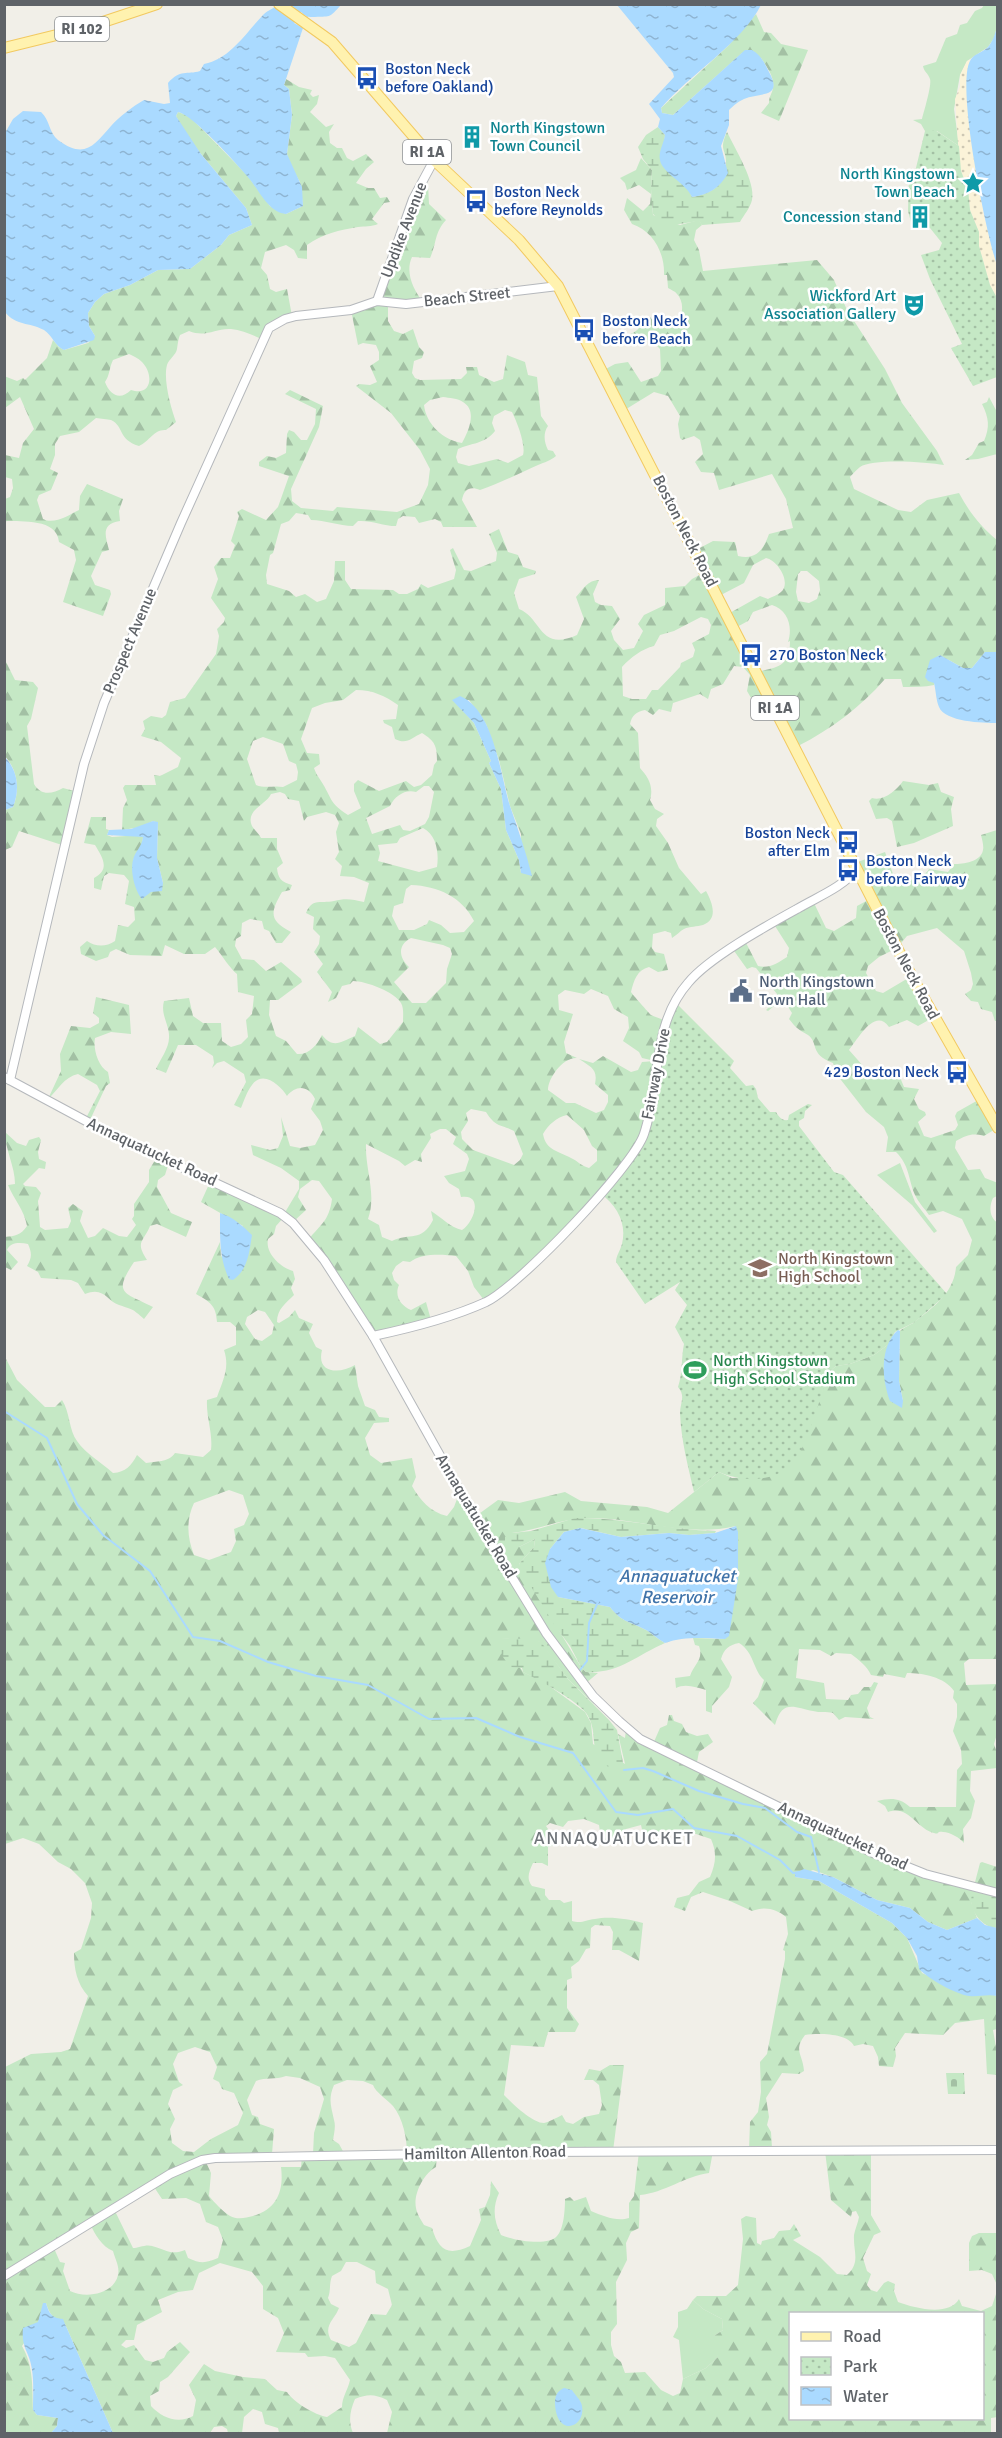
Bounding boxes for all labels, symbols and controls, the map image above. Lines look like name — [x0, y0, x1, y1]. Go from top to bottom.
road number: RI 102 — [55, 17, 109, 41]
place label: Boston Neck before Oakland) — [385, 59, 494, 97]
bus stop icon: Boston Neck before Oakland) — [354, 65, 380, 91]
place label: North Kingstown Town Council — [490, 118, 605, 156]
building icon: North Kingstown Town Council — [459, 124, 485, 150]
road number: RI 1A — [403, 140, 451, 164]
place label: North Kingstown Town Beach — [840, 164, 955, 202]
place icon: North Kingstown Town Beach — [960, 170, 986, 196]
street label: Updike Avenue — [377, 179, 431, 281]
place label: Boston Neck before Reynolds — [494, 182, 603, 220]
bus stop icon: Boston Neck before Reynolds — [463, 188, 489, 214]
building icon: Concession stand — [907, 204, 933, 230]
place label: Concession stand — [783, 207, 902, 227]
street label: Beach Street — [423, 282, 512, 312]
place label: Wickford Art Association Gallery — [764, 286, 897, 324]
theatre icon: Wickford Art Association Gallery — [901, 292, 927, 318]
place label: Boston Neck before Beach — [602, 311, 691, 349]
bus stop icon: Boston Neck before Beach — [571, 317, 597, 343]
street label: Boston Neck Road — [648, 472, 722, 590]
street label: Prospect Avenue — [99, 585, 161, 697]
bus stop icon: 270 Boston Neck — [738, 642, 764, 668]
place label: 270 Boston Neck — [769, 645, 884, 665]
road number: RI 1A — [751, 696, 799, 720]
place label: Boston Neck after Elm — [745, 823, 830, 861]
bus stop icon: Boston Neck after Elm — [835, 829, 861, 855]
place label: Boston Neck before Fairway — [866, 851, 967, 889]
bus stop icon: Boston Neck before Fairway — [835, 857, 861, 883]
street label: Boston Neck Road — [868, 905, 944, 1023]
place label: North Kingstown Town Hall — [759, 972, 874, 1010]
public building icon: North Kingstown Town Hall — [728, 978, 754, 1004]
street label: Fairway Drive — [637, 1027, 675, 1121]
bus stop icon: 429 Boston Neck — [944, 1059, 970, 1085]
place label: 429 Boston Neck — [824, 1062, 939, 1082]
street label: Annaquatucket Road — [84, 1113, 220, 1191]
place label: North Kingstown High School — [778, 1249, 893, 1287]
school or university icon: North Kingstown High School — [747, 1255, 773, 1281]
place label: North Kingstown High School Stadium — [713, 1351, 856, 1389]
sports icon: North Kingstown High School Stadium — [682, 1357, 708, 1383]
street label: Annaquatucket Road — [431, 1450, 521, 1582]
water label: Annaquatucket Reservoir — [619, 1565, 738, 1608]
street label: Annaquatucket Road — [775, 1797, 911, 1875]
district label: ANNAQUATUCKET — [534, 1827, 694, 1849]
street label: Hamilton Allenton Road — [404, 2142, 566, 2164]
legend — [789, 2312, 984, 2420]
text: Road — [843, 2325, 882, 2347]
text: Park — [843, 2355, 878, 2377]
text: Water — [843, 2385, 889, 2407]

